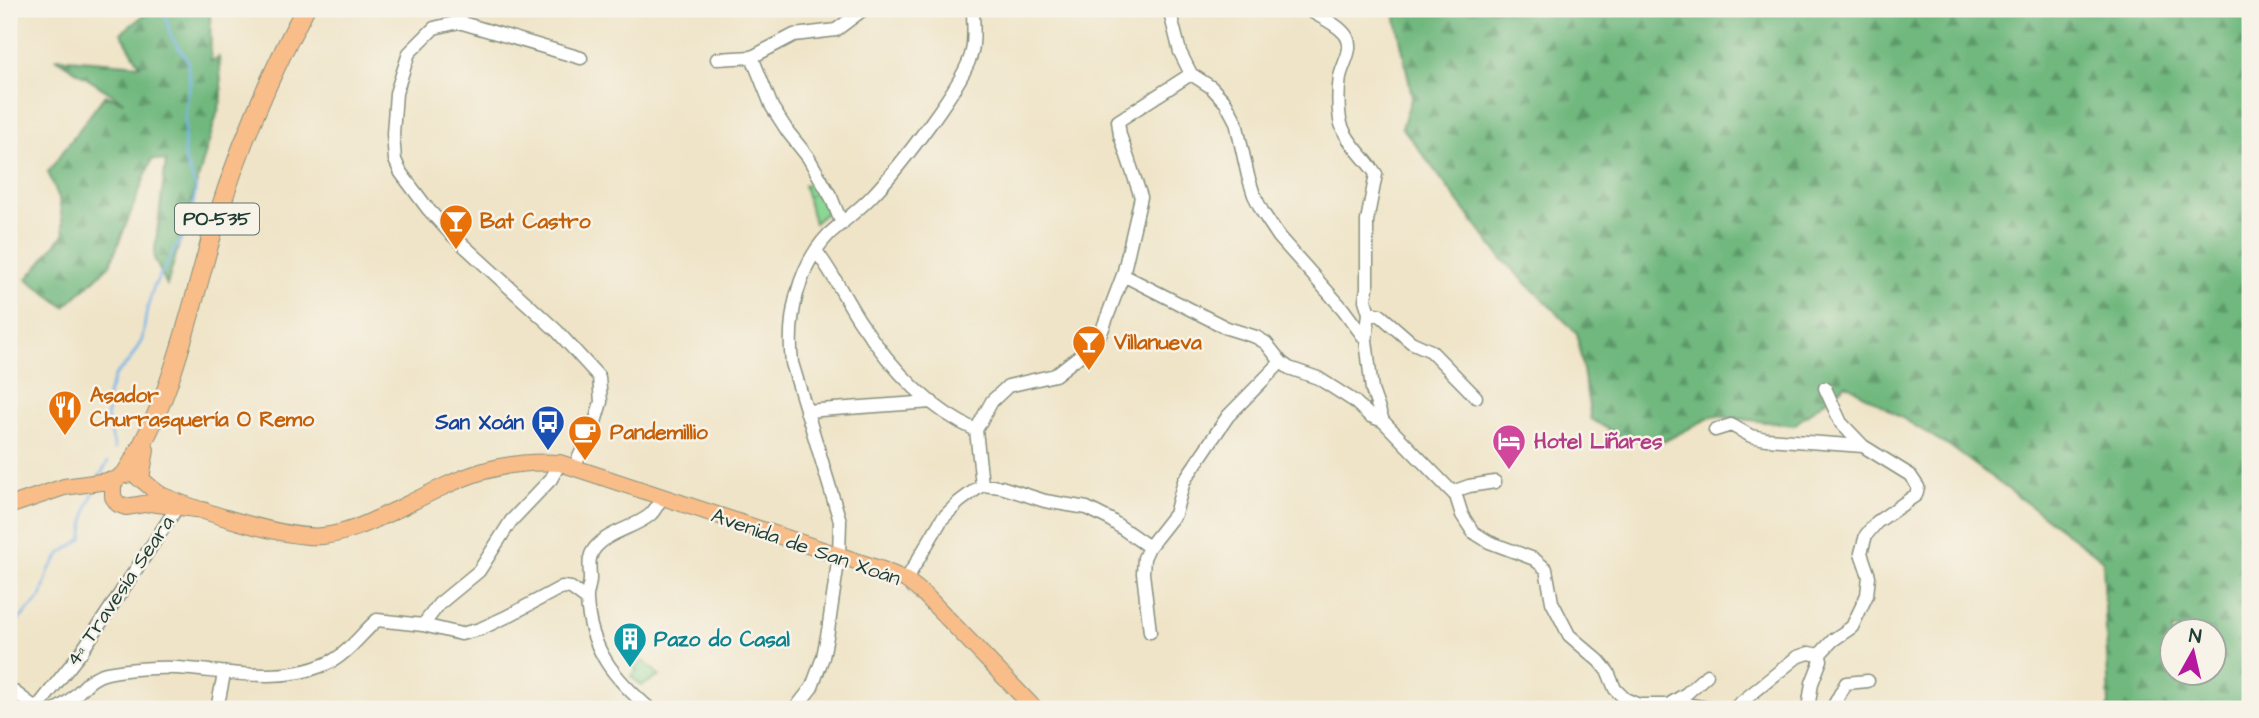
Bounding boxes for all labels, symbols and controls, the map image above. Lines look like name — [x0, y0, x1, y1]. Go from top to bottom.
bar icon: Bat Castro — [437, 202, 475, 251]
road number: PO-535 — [175, 204, 259, 234]
place label: Bat Castro — [480, 207, 591, 236]
bar icon: Villanueva — [1070, 323, 1108, 372]
place label: Villanueva — [1113, 328, 1202, 357]
place label: Asador Churrasquería O Remo — [90, 381, 314, 435]
restaurant icon: Asador Churrasquería O Remo — [46, 388, 84, 437]
bus stop icon: San Xoán — [529, 403, 567, 452]
place label: San Xoán — [434, 408, 524, 437]
cafe icon: Pandemillio — [566, 413, 604, 462]
place label: Pandemillio — [610, 418, 708, 447]
hotel icon: Hotel Liñares — [1490, 422, 1528, 471]
place label: Hotel Liñares — [1534, 427, 1663, 456]
street label: Avenida de San Xoán — [707, 501, 905, 593]
street label: 4ª Travesía Seara — [59, 510, 181, 672]
north arrow — [2158, 616, 2228, 686]
building icon: Pazo do Casal — [611, 620, 649, 669]
text: N — [2187, 622, 2203, 651]
place label: Pazo do Casal — [654, 625, 790, 654]

